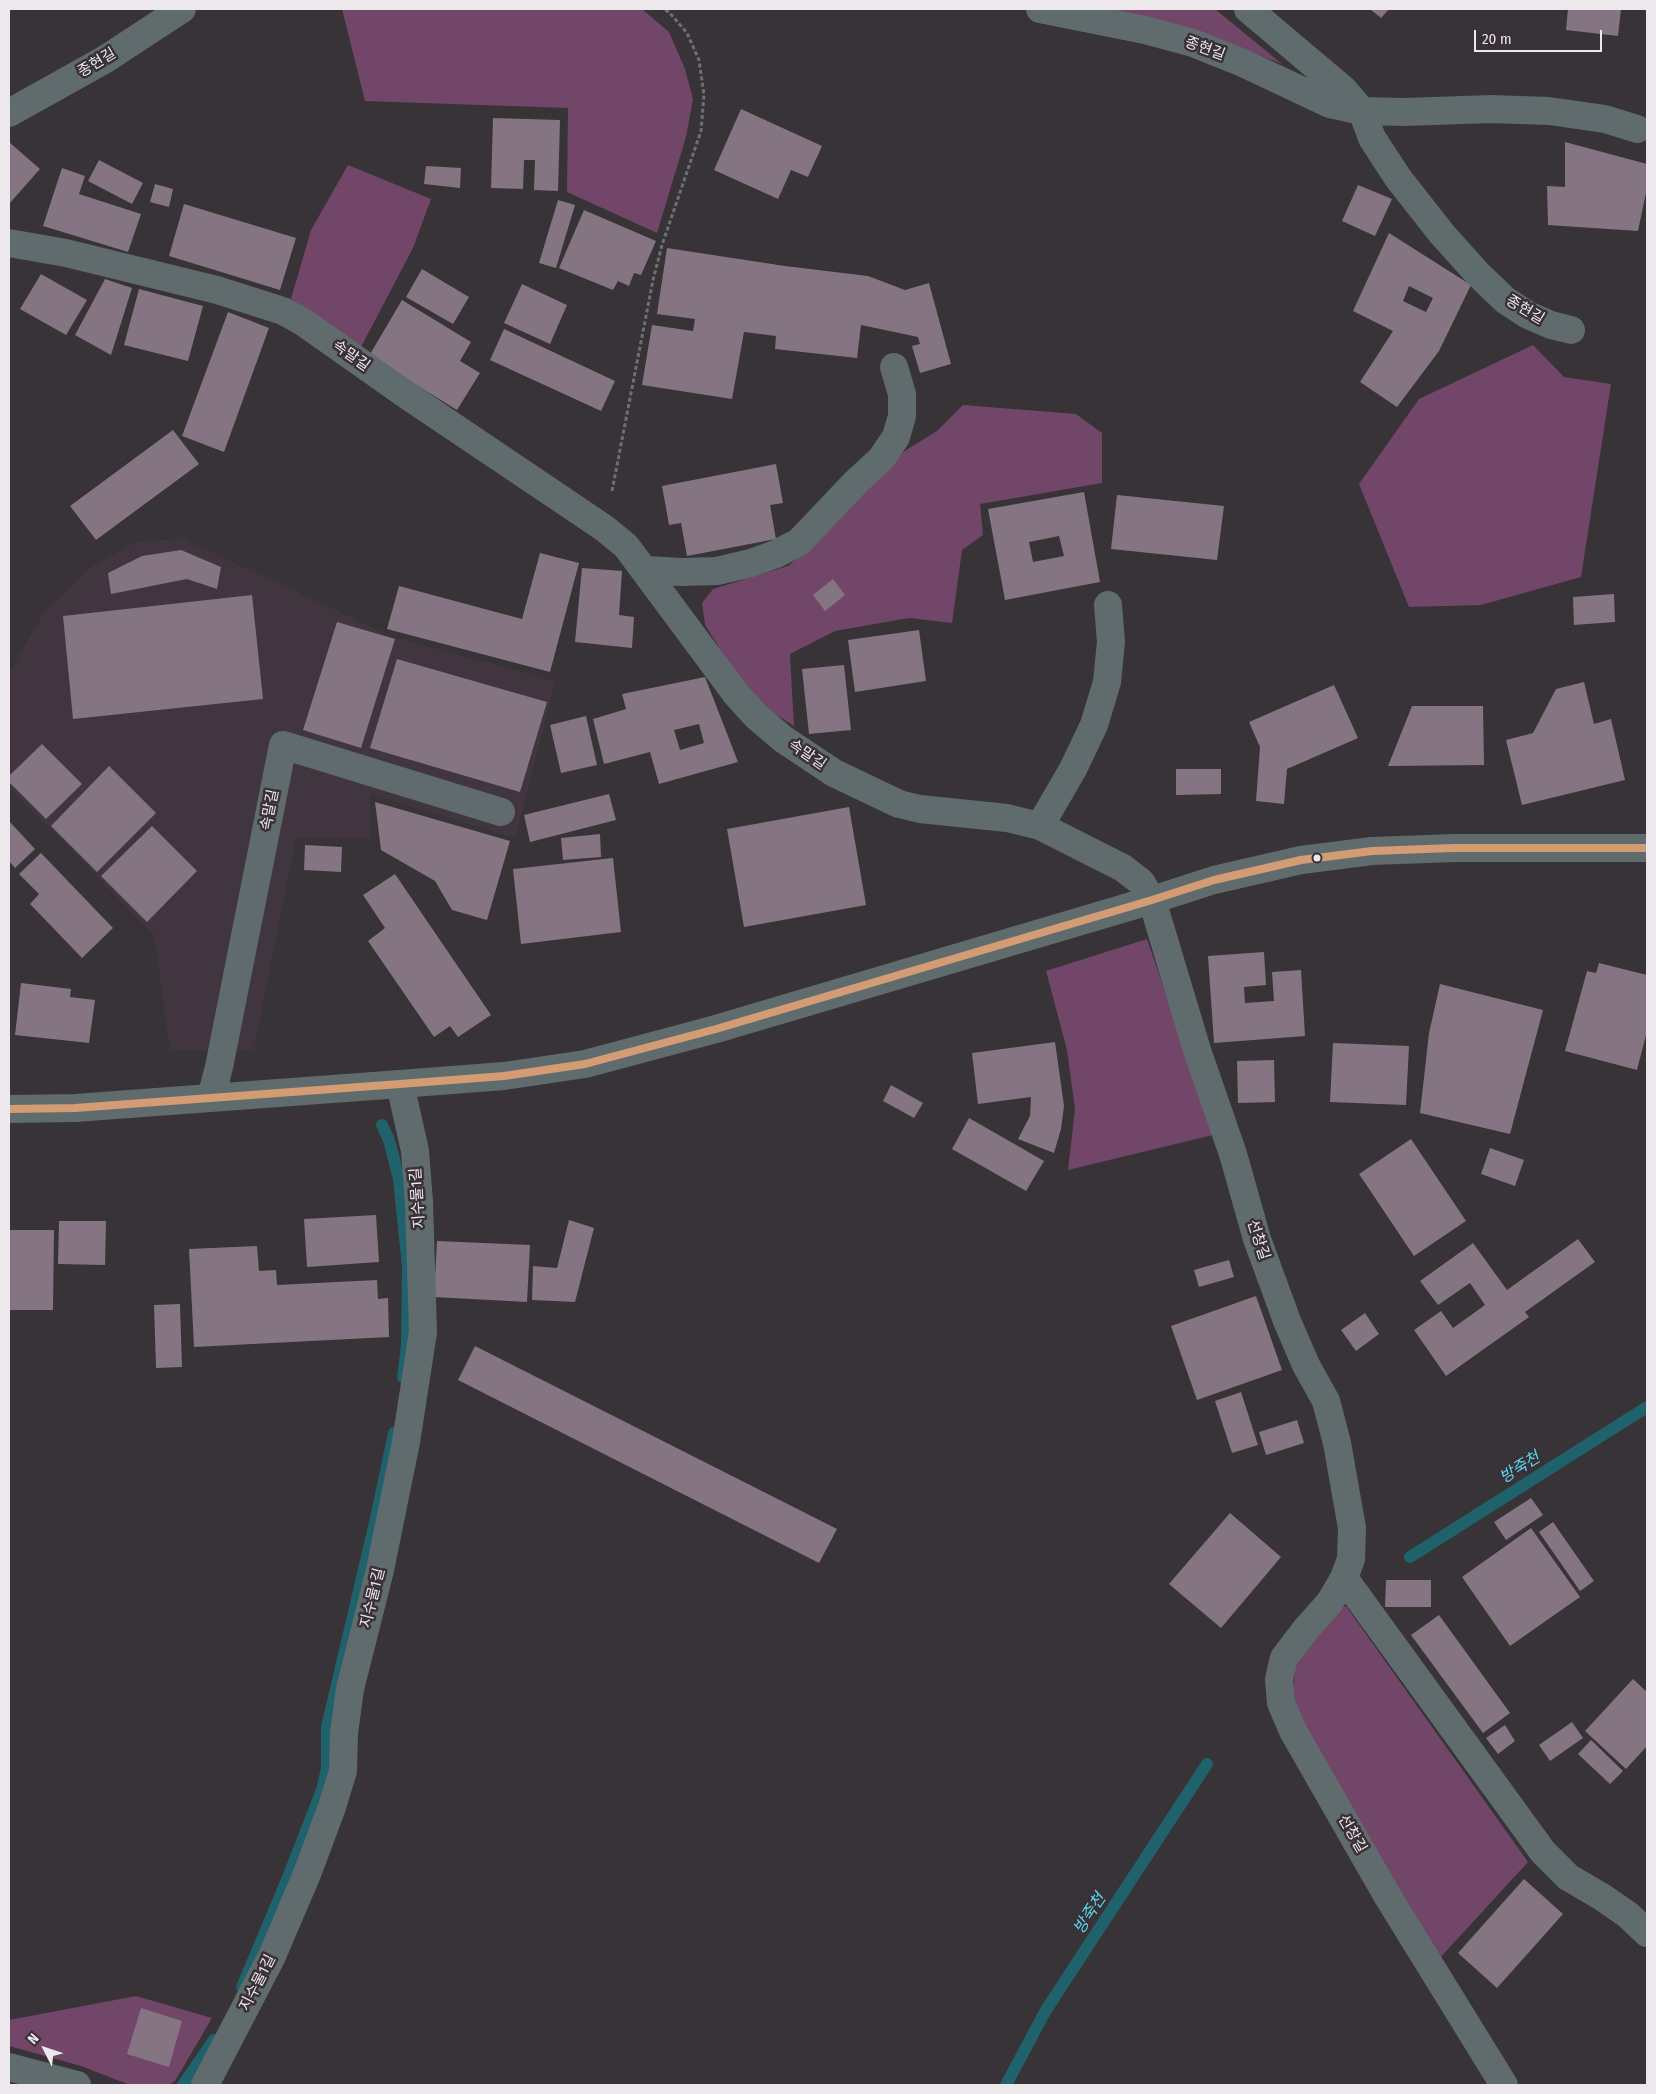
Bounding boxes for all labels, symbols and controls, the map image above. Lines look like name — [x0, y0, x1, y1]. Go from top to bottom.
scale bar — [1476, 20, 1604, 52]
text: 20 m — [1482, 30, 1512, 48]
street label: 종현길 — [1182, 33, 1228, 65]
street label: 종현길 — [75, 45, 119, 81]
street label: 종현길 — [1503, 292, 1547, 328]
street label: 속말길 — [329, 337, 373, 375]
street label: 속말길 — [785, 736, 829, 774]
street label: 속말길 — [257, 788, 283, 832]
unlabelled marker — [1312, 853, 1322, 863]
street label: 지수물1길 — [407, 1167, 429, 1229]
street label: 선창길 — [1243, 1218, 1273, 1262]
water label: 방죽천 — [1496, 1448, 1544, 1488]
street label: 지수물1길 — [357, 1566, 389, 1630]
street label: 선창길 — [1334, 1812, 1370, 1856]
water label: 방죽천 — [1070, 1890, 1110, 1938]
street label: 지수물1길 — [236, 1952, 280, 2014]
north arrow — [20, 2024, 70, 2074]
text: N — [24, 2030, 42, 2048]

